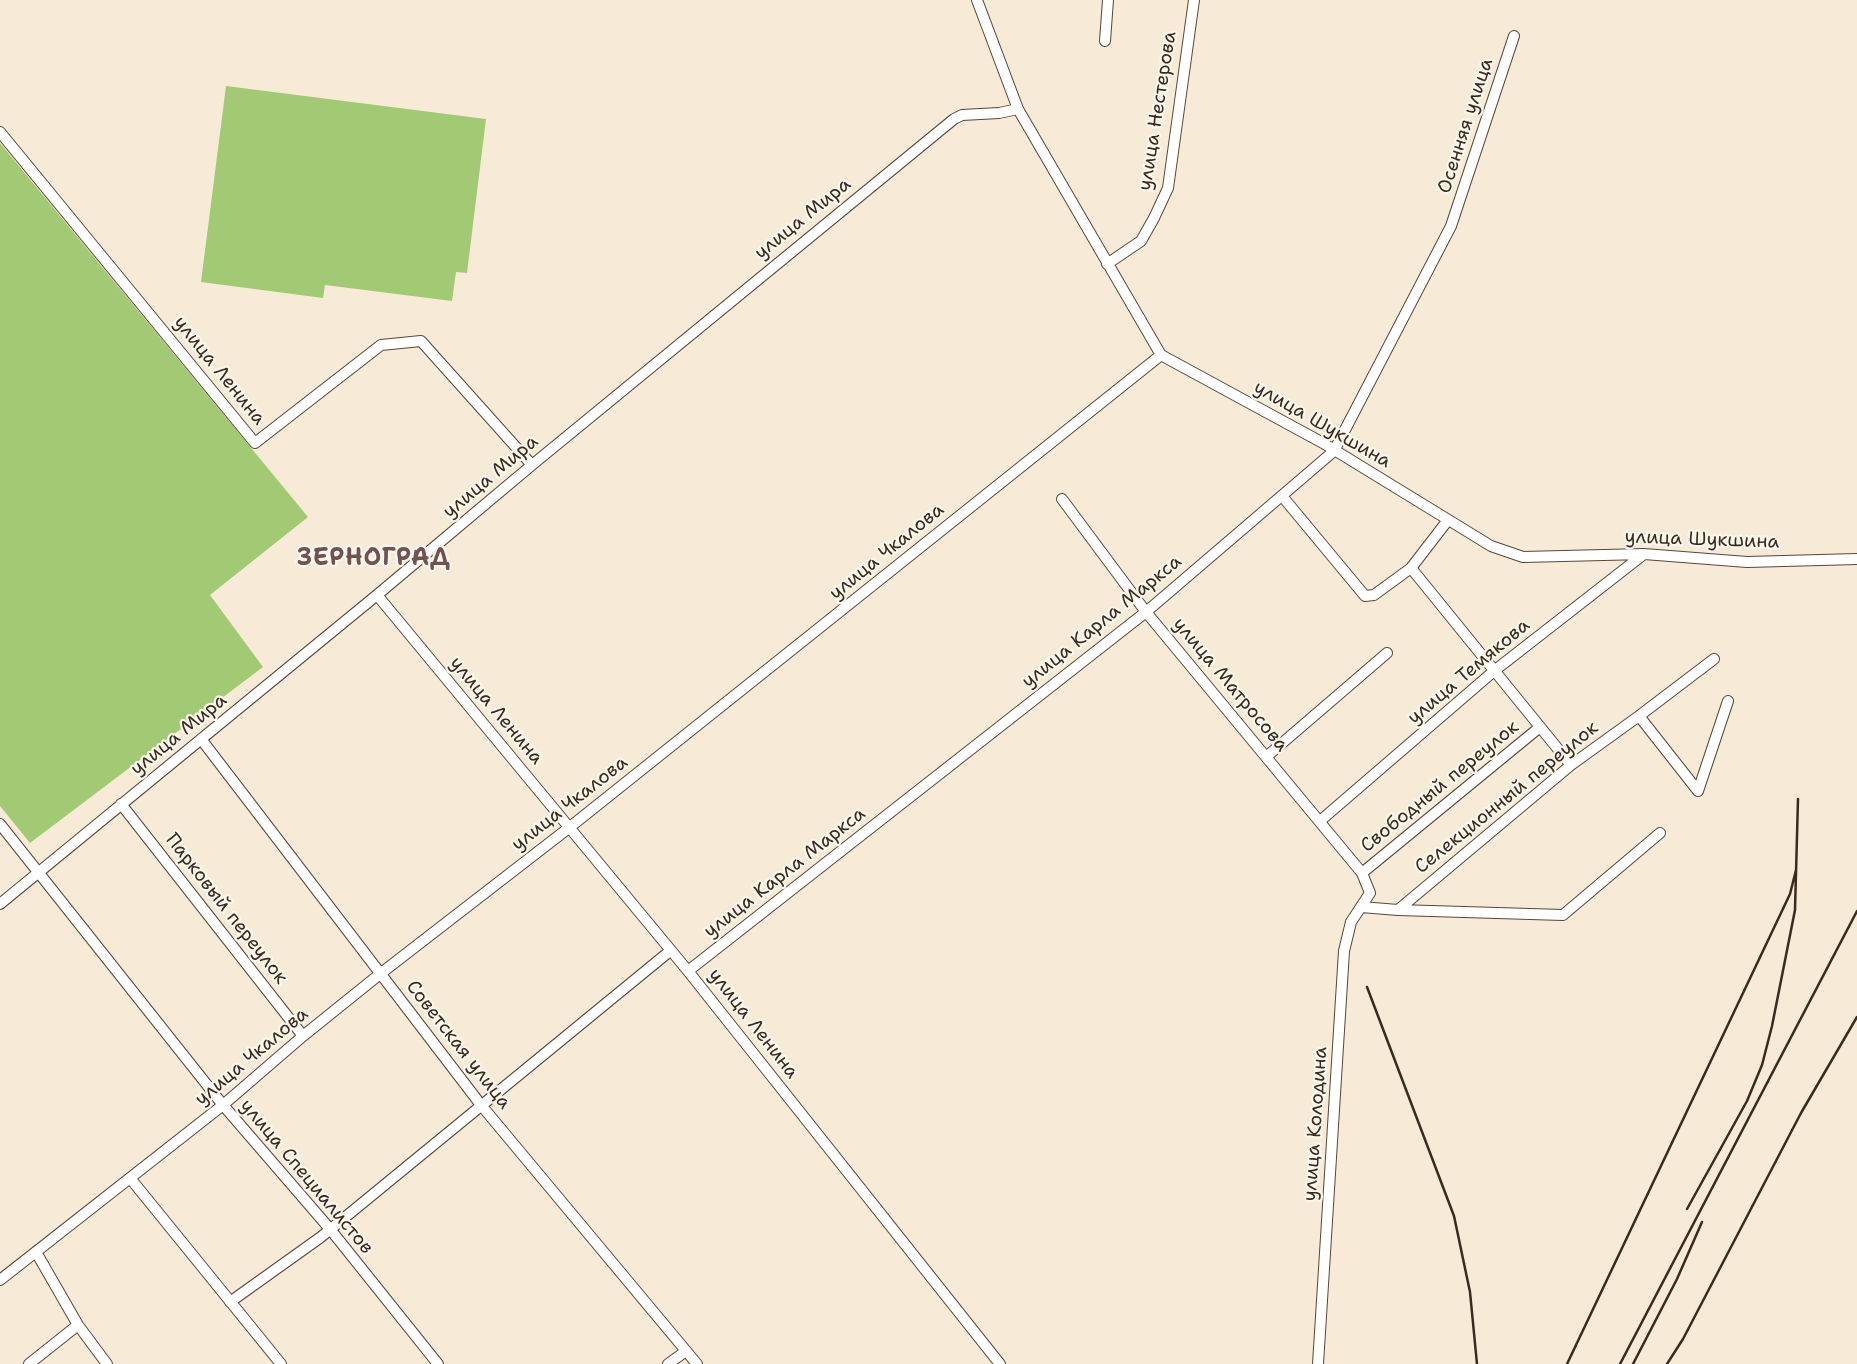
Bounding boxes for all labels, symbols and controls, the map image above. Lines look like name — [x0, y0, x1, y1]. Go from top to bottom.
street label: улица Нестерова — [1134, 30, 1182, 192]
street label: Осенняя улица — [1433, 56, 1499, 196]
street label: улица Мира — [750, 173, 856, 265]
street label: улица Ленина — [168, 312, 270, 430]
street label: улица Шукшина — [1249, 376, 1395, 474]
street label: улица Мира — [439, 431, 543, 523]
street label: улица Чкалова — [825, 499, 949, 605]
street label: улица Шукшина — [1624, 526, 1780, 554]
district label: ЗЕРНОГРАД — [296, 545, 452, 573]
street label: улица Карла Маркса — [1018, 551, 1186, 693]
street label: улица Матросова — [1167, 613, 1293, 757]
street label: улица Темякова — [1403, 614, 1535, 730]
street label: улица Ленина — [444, 653, 548, 769]
street label: улица Мира — [126, 689, 232, 781]
street label: Свободный переулок — [1356, 716, 1524, 858]
street label: Селекционный переулок — [1411, 717, 1603, 879]
street label: улица Чкалова — [508, 752, 632, 856]
street label: улица Карла Маркса — [700, 803, 870, 943]
street label: Парковый переулок — [160, 829, 292, 989]
street label: улица Ленина — [703, 964, 803, 1084]
street label: Советская улица — [401, 976, 515, 1114]
street label: улица Чкалова — [191, 1003, 313, 1111]
street label: улица Колодина — [1299, 1046, 1333, 1202]
street label: улица Специалистов — [235, 1095, 377, 1259]

